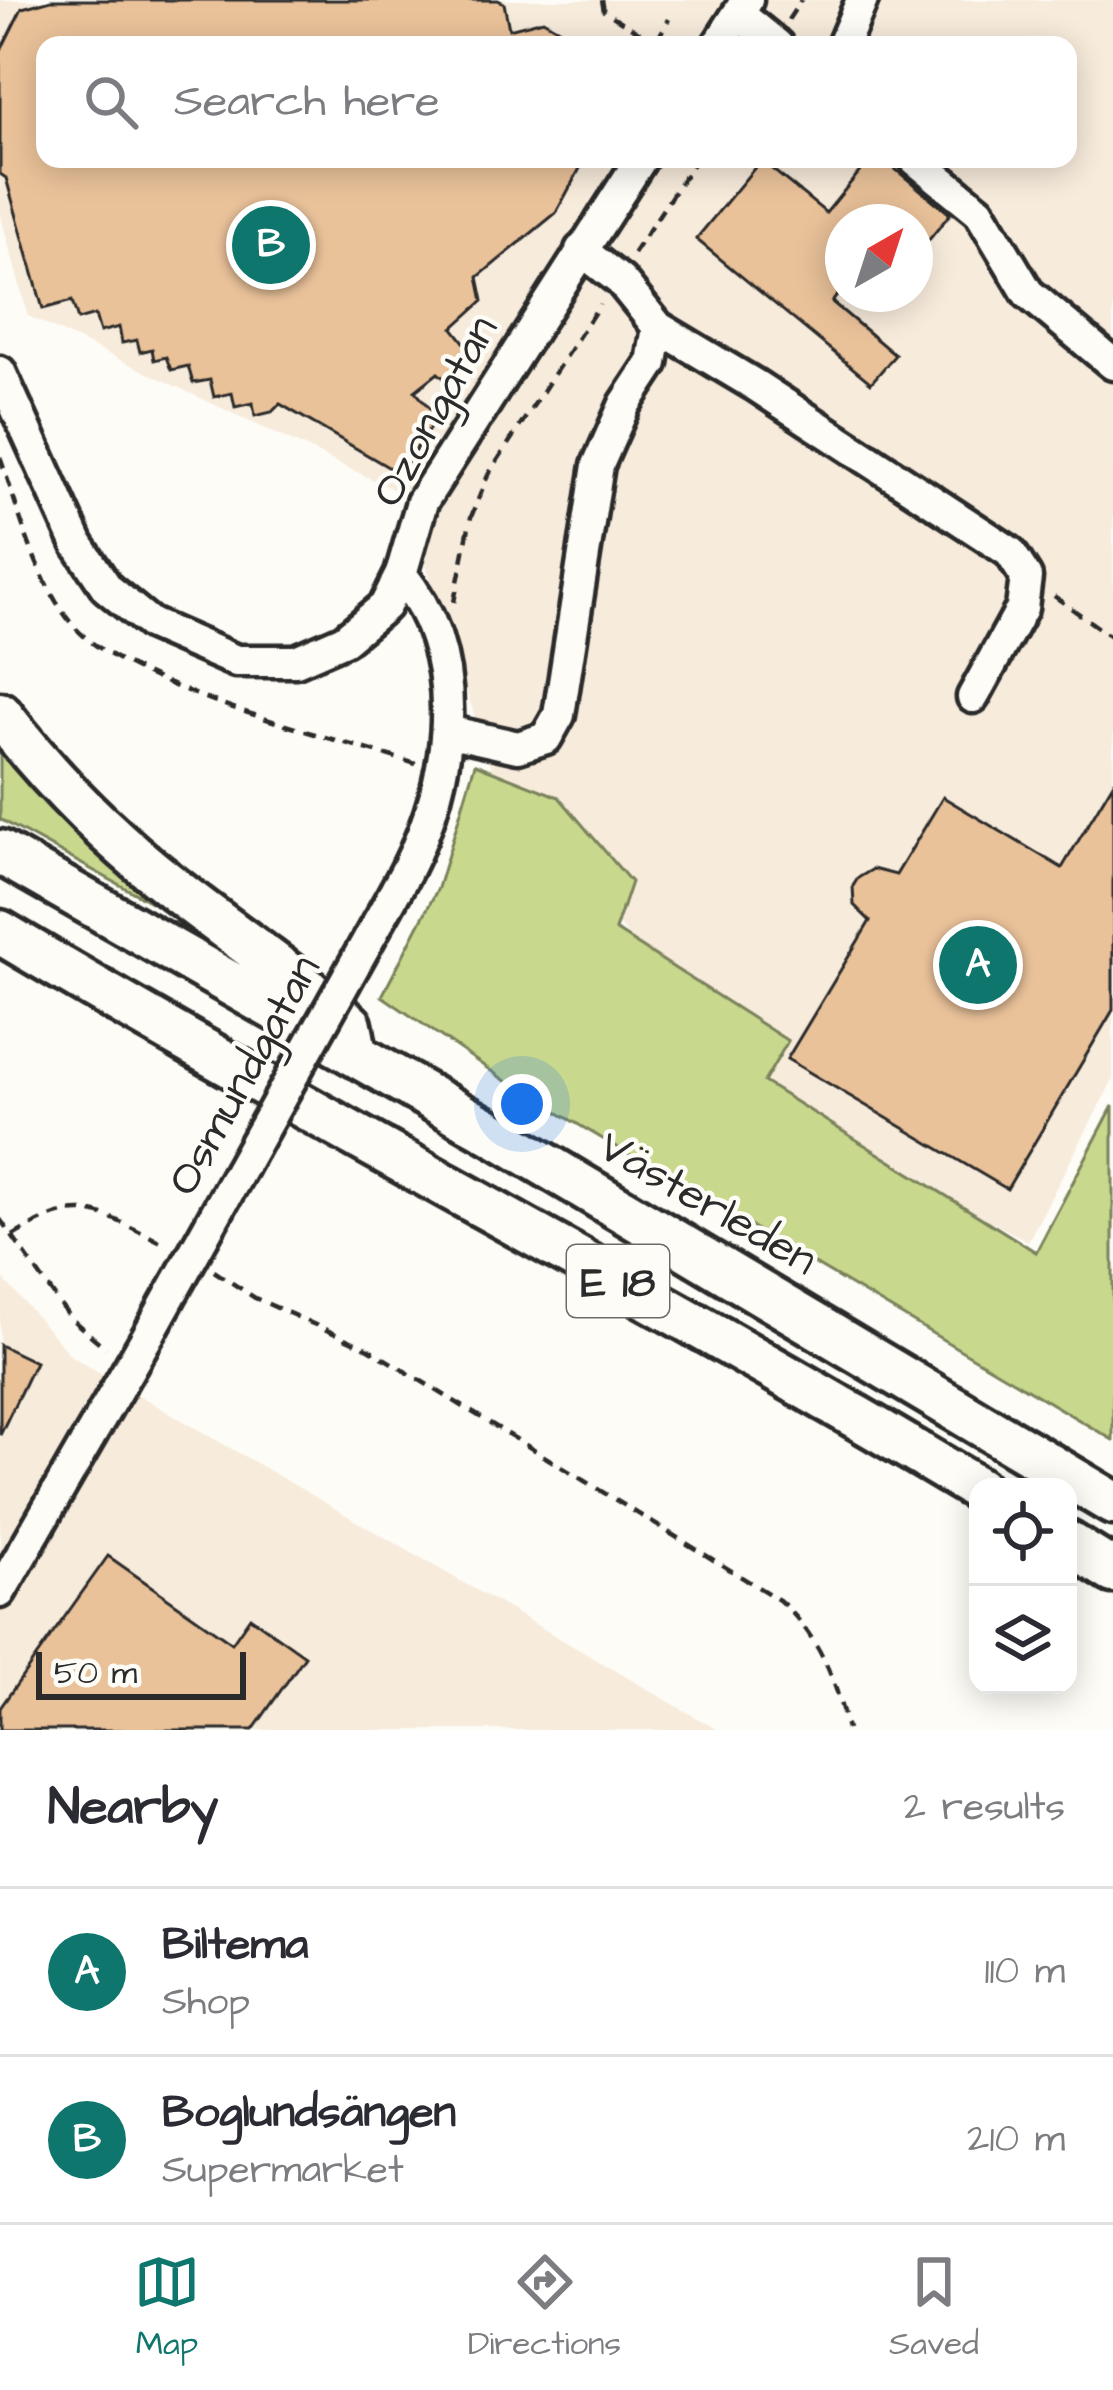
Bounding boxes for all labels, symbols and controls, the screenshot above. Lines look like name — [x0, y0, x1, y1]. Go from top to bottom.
search box — [36, 36, 1077, 168]
icon: search — [78, 69, 144, 135]
text: Search here — [174, 71, 440, 133]
pin: B — [232, 200, 310, 290]
north arrow — [825, 204, 933, 312]
street label: Ozongatan — [358, 305, 514, 518]
pin: A — [939, 920, 1017, 1010]
street label: Osmundgatan — [153, 944, 336, 1207]
your location — [492, 1074, 552, 1134]
street label: Västerleden — [587, 1116, 828, 1291]
road number: E 18 — [567, 1245, 669, 1317]
map controls — [969, 1478, 1077, 1694]
button: locate — [969, 1478, 1077, 1586]
button: layers — [969, 1586, 1077, 1694]
scale bar — [36, 1646, 246, 1699]
text: 50 m — [54, 1650, 137, 1696]
text: Nearby — [48, 1773, 218, 1844]
text: 2 results — [904, 1781, 1065, 1835]
text: Biltema — [162, 1914, 308, 1976]
text: A — [75, 1945, 99, 1999]
text: 110 m — [984, 1945, 1065, 1999]
text: Shop — [162, 1976, 250, 2030]
text: Boglundsängen — [162, 2082, 456, 2144]
text: B — [73, 2113, 101, 2167]
text: 210 m — [967, 2113, 1065, 2167]
text: Supermarket — [162, 2144, 404, 2198]
tab: Map — [134, 2249, 200, 2367]
tab: Directions — [468, 2249, 621, 2367]
tab: Saved — [889, 2249, 979, 2367]

